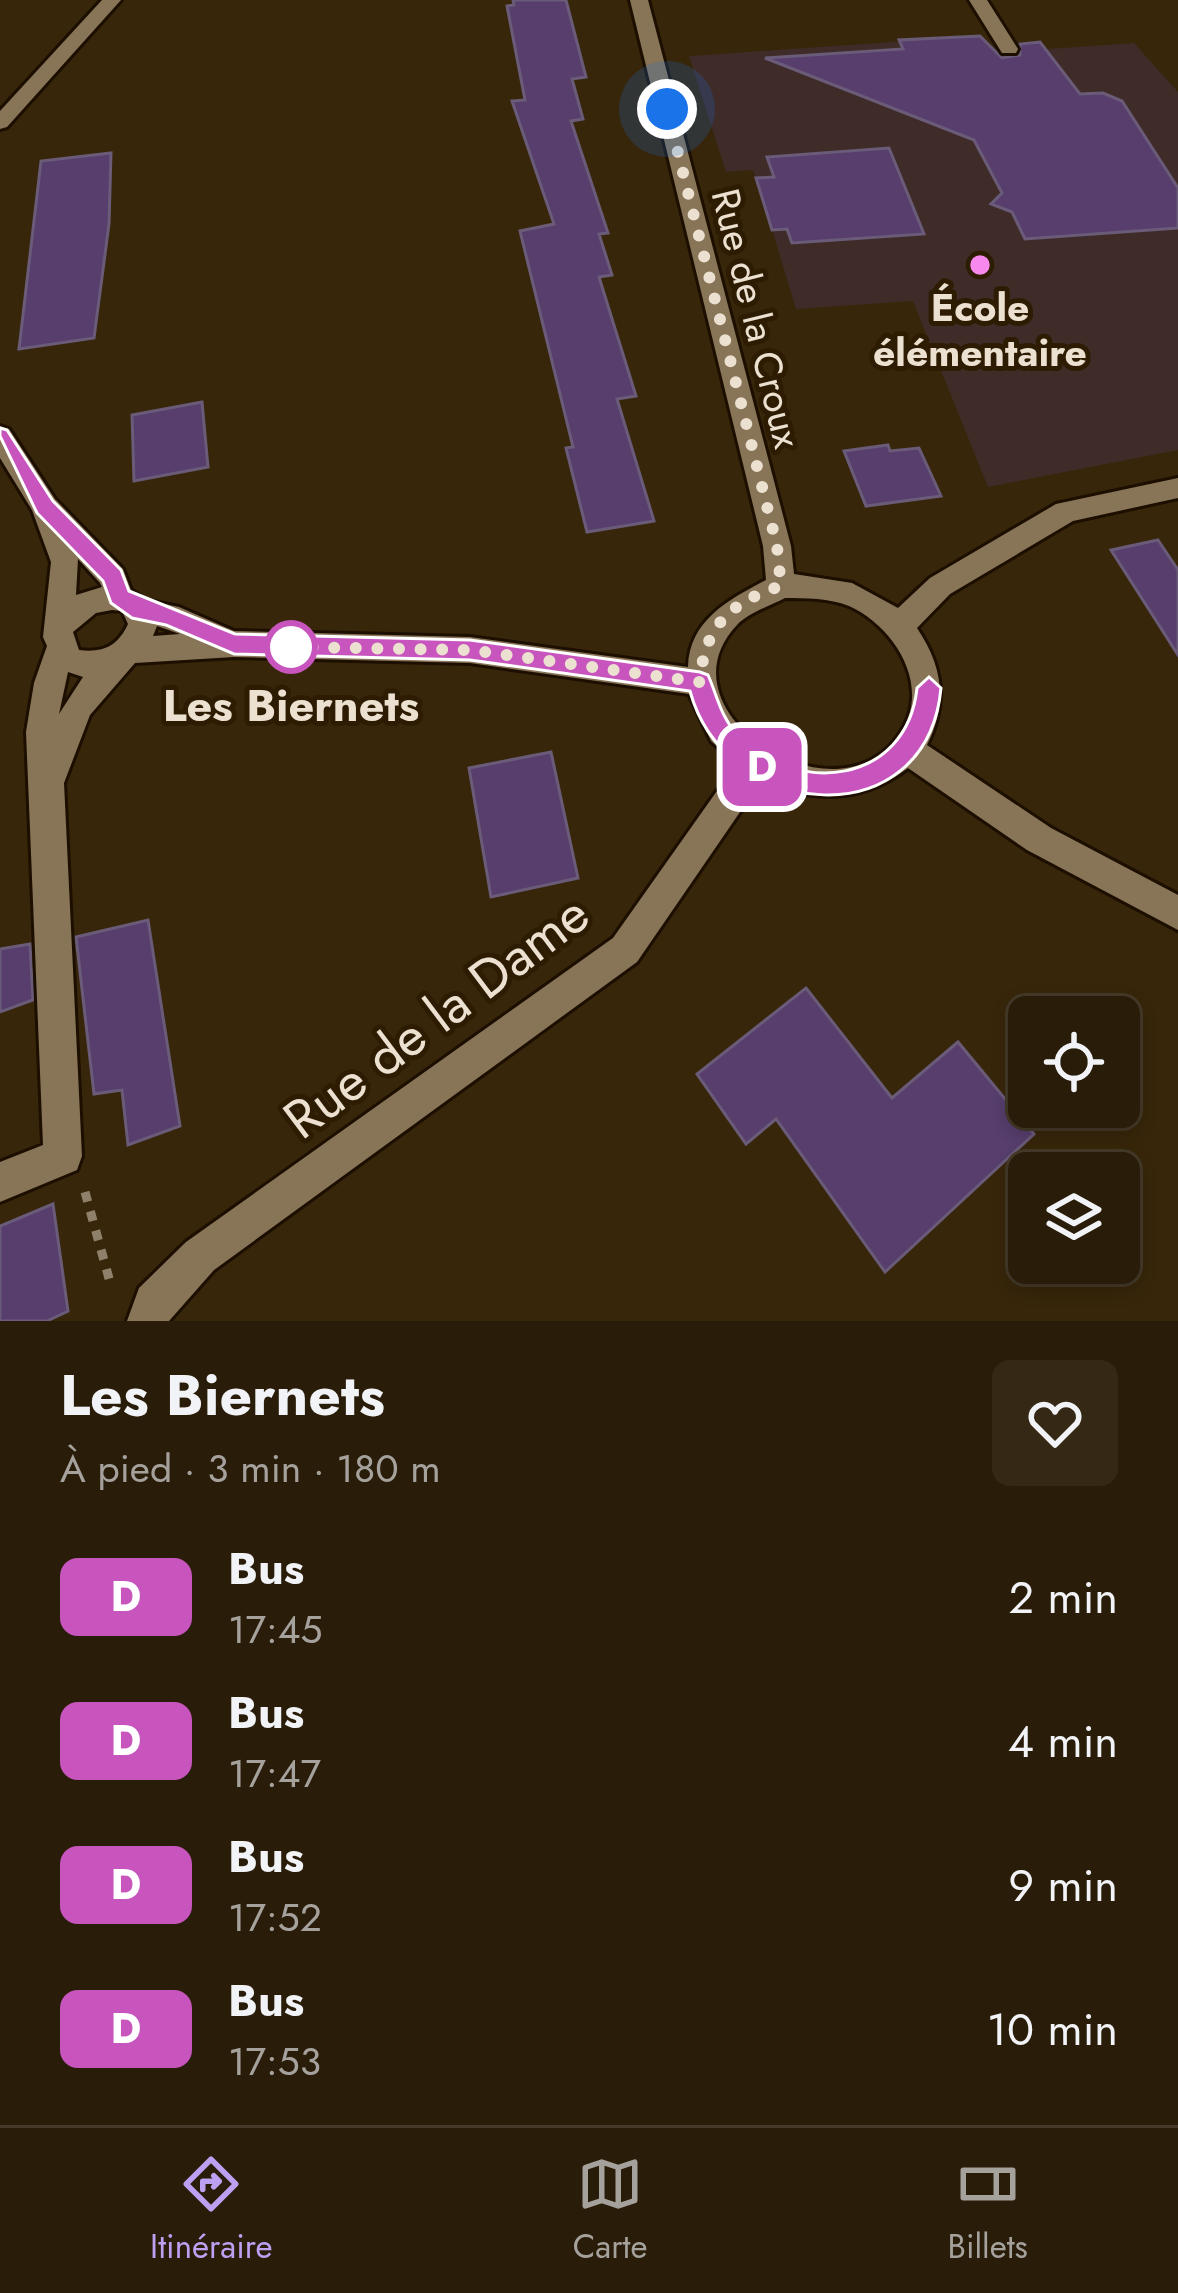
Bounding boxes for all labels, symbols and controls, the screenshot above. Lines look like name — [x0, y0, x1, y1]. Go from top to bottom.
your location — [637, 79, 697, 139]
street label: Rue de la Croux — [697, 183, 816, 454]
marker: École élémentaire — [967, 252, 993, 278]
place label: École élémentaire — [873, 279, 1087, 381]
marker: Les Biernets — [266, 622, 316, 672]
place label: Les Biernets — [163, 673, 419, 738]
line badge: D — [723, 728, 801, 806]
text: D — [747, 736, 777, 797]
street label: Rue de la Dame — [267, 875, 605, 1157]
map controls — [1008, 996, 1140, 1284]
button: locate — [1008, 996, 1140, 1128]
button: layers — [1008, 1152, 1140, 1284]
text: Les Biernets — [60, 1354, 385, 1436]
button: heart — [992, 1360, 1118, 1486]
text: À pied · 3 min · 180 m — [60, 1440, 441, 1497]
text: Bus — [228, 1536, 304, 1601]
text: 2 min — [1008, 1565, 1118, 1630]
text: D — [111, 1566, 141, 1627]
text: 17:45 — [228, 1601, 322, 1658]
text: Bus — [228, 1680, 304, 1745]
text: 4 min — [1008, 1709, 1118, 1774]
text: D — [111, 1710, 141, 1771]
text: 17:47 — [228, 1745, 321, 1802]
text: Bus — [228, 1824, 304, 1889]
text: 9 min — [1008, 1853, 1118, 1918]
text: D — [111, 1854, 141, 1915]
text: 17:52 — [228, 1889, 322, 1946]
text: Bus — [228, 1968, 304, 2033]
text: 10 min — [987, 1997, 1118, 2062]
text: D — [111, 1998, 141, 2059]
text: 17:53 — [228, 2033, 321, 2090]
tab: Itinéraire — [150, 2151, 273, 2270]
tab: Carte — [573, 2151, 647, 2270]
tab: Billets — [948, 2151, 1028, 2270]

